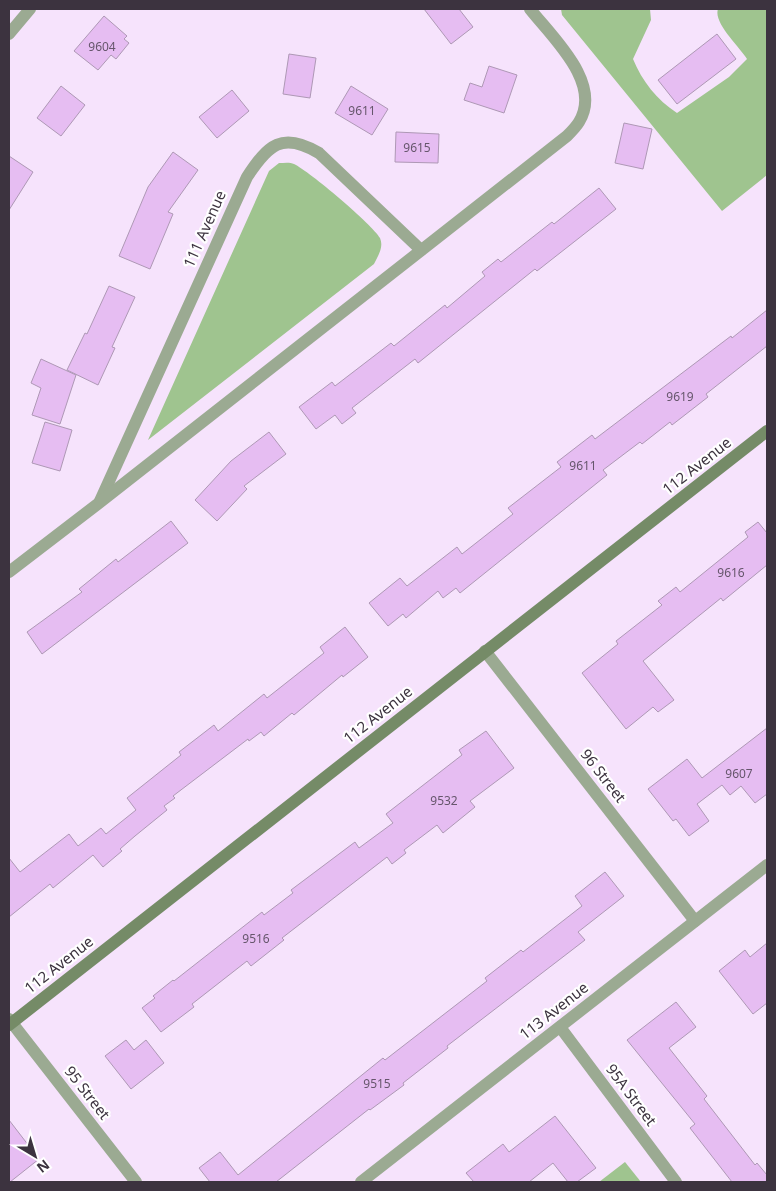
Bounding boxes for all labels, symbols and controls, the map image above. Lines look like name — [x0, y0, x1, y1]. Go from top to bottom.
house number: 9604 — [88, 38, 116, 55]
house number: 9611 — [348, 102, 376, 119]
house number: 9615 — [403, 139, 431, 156]
street label: 111 Avenue — [178, 187, 230, 270]
house number: 9619 — [666, 388, 694, 405]
street label: 112 Avenue — [658, 432, 735, 498]
house number: 9611 — [569, 457, 597, 474]
house number: 9616 — [717, 564, 745, 581]
street label: 112 Avenue — [339, 681, 416, 747]
street label: 96 Street — [577, 744, 631, 807]
house number: 9607 — [725, 765, 753, 782]
house number: 9532 — [430, 792, 458, 809]
house number: 9516 — [242, 930, 270, 947]
street label: 112 Avenue — [20, 931, 97, 997]
street label: 113 Avenue — [515, 977, 592, 1043]
street label: 95A Street — [602, 1059, 662, 1130]
street label: 95 Street — [61, 1061, 115, 1124]
house number: 9515 — [363, 1075, 391, 1092]
north arrow — [10, 1131, 60, 1181]
text: N — [33, 1156, 54, 1178]

